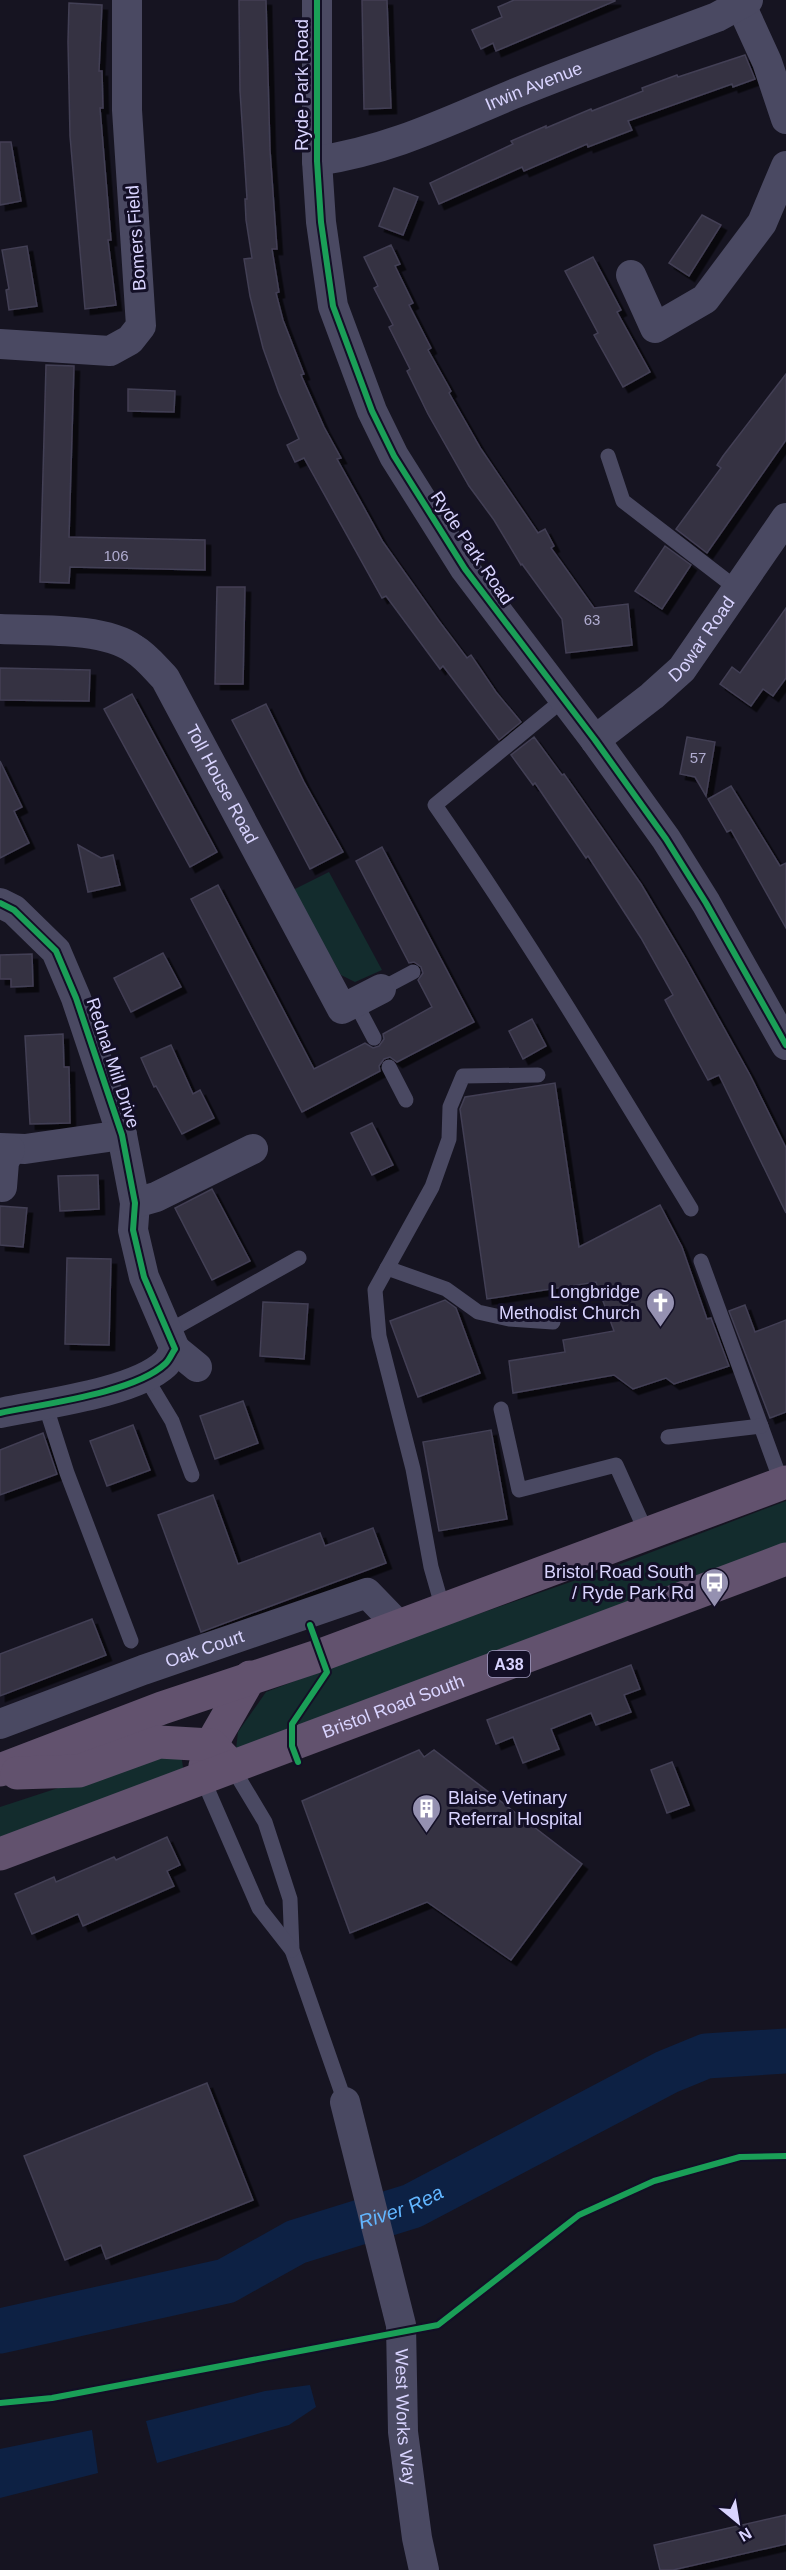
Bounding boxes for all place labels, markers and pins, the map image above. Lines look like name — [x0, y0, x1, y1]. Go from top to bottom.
place label: Longbridge Methodist Church — [499, 1282, 640, 1323]
church icon: Longbridge Methodist Church — [645, 1286, 677, 1328]
place label: Bristol Road South / Ryde Park Rd — [544, 1562, 694, 1603]
bus stop icon: Bristol Road South / Ryde Park Rd — [699, 1566, 731, 1608]
place label: Blaise Vetinary Referral Hospital — [448, 1788, 582, 1829]
building icon: Blaise Vetinary Referral Hospital — [411, 1792, 443, 1834]

